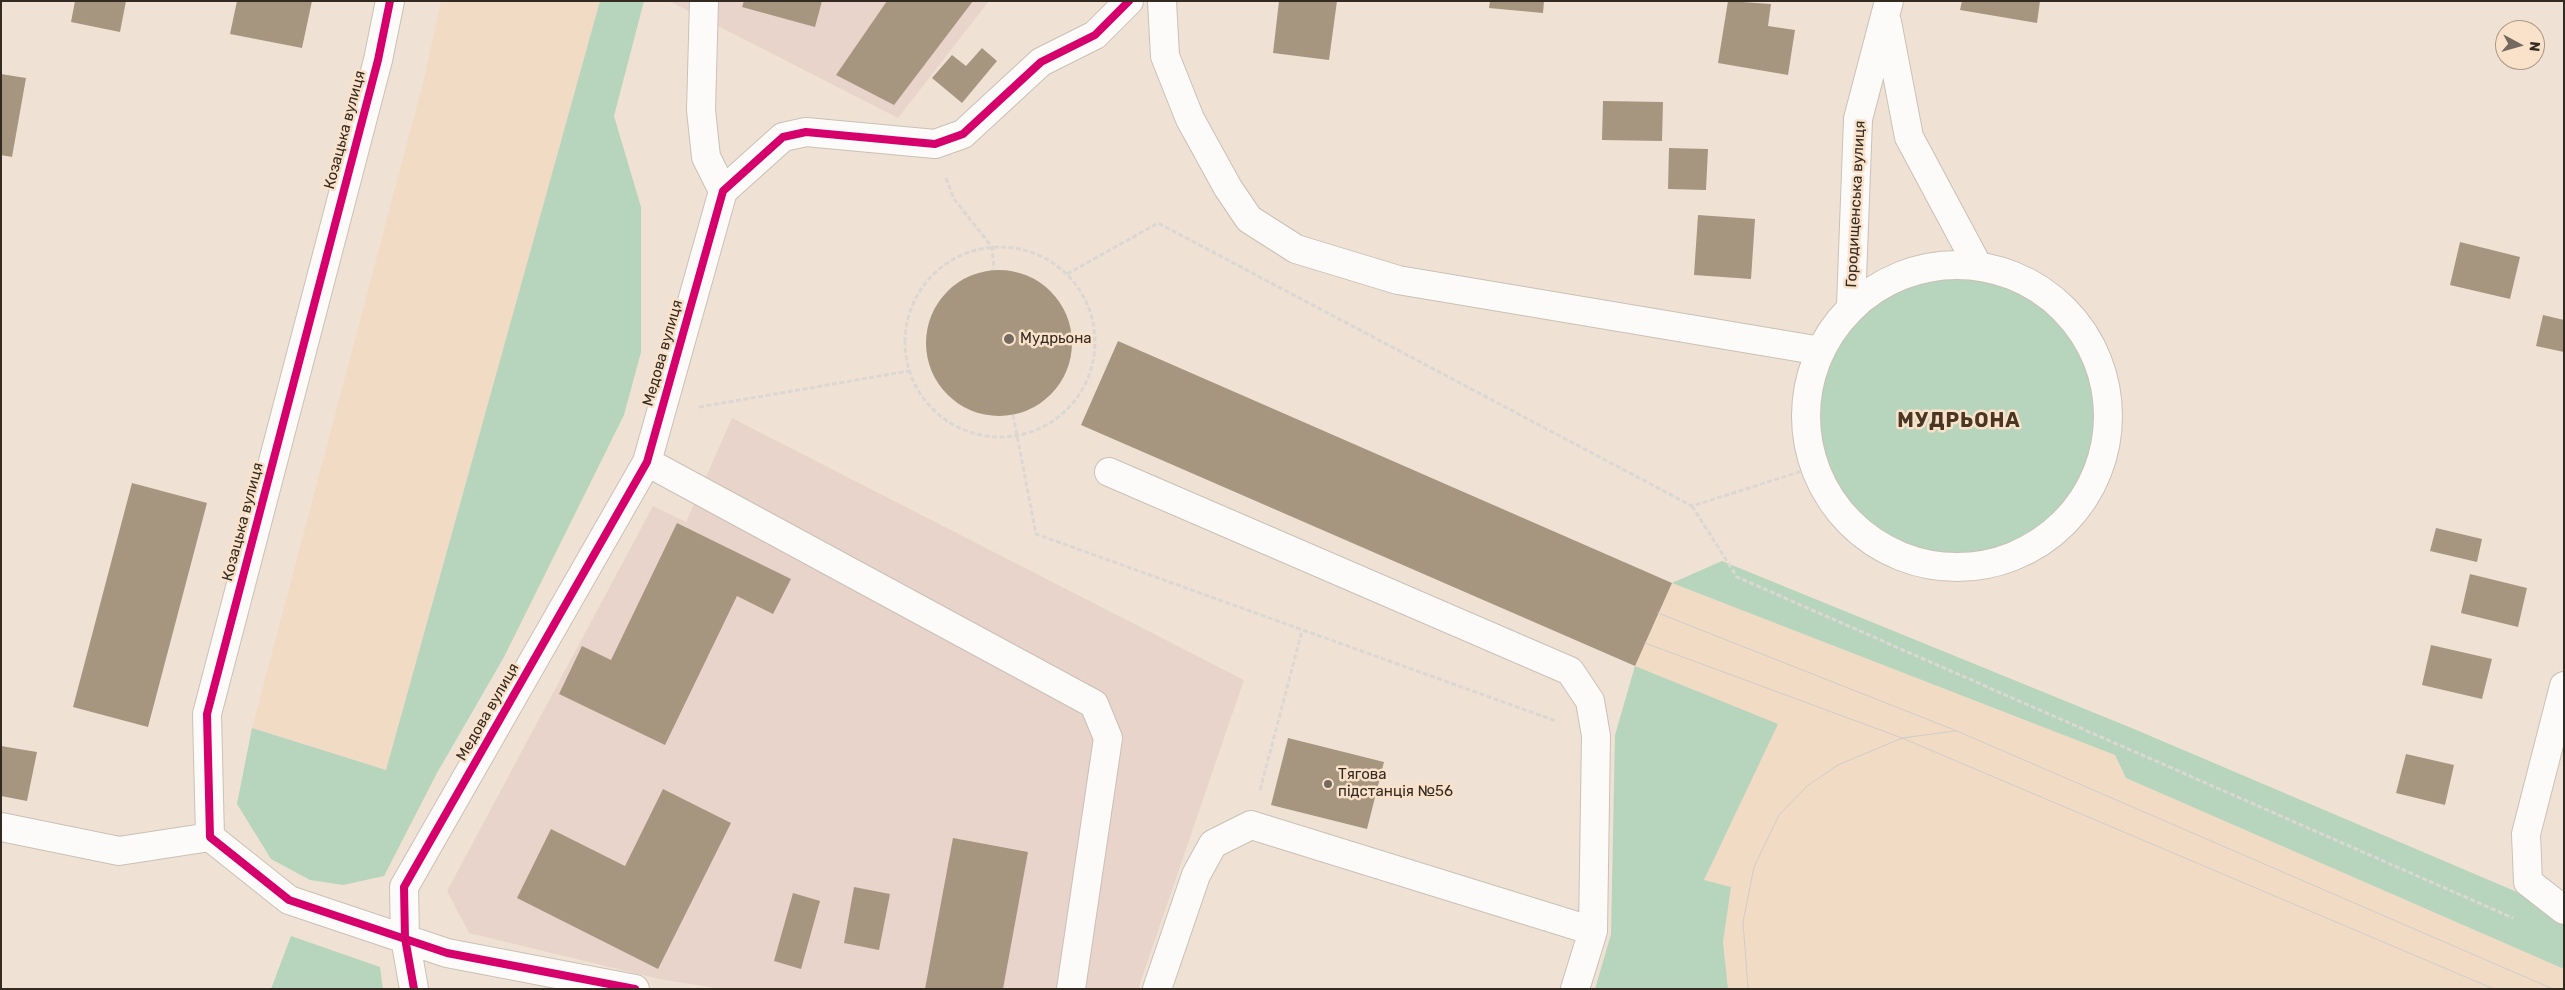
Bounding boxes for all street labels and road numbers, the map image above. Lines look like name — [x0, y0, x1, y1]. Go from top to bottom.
street label: Козацька вулиця — [321, 69, 369, 191]
street label: Городищенська вулиця — [1843, 120, 1869, 288]
street label: Медова вулиця — [639, 298, 687, 408]
street label: Козацька вулиця — [219, 461, 267, 583]
street label: Медова вулиця — [453, 660, 523, 764]

